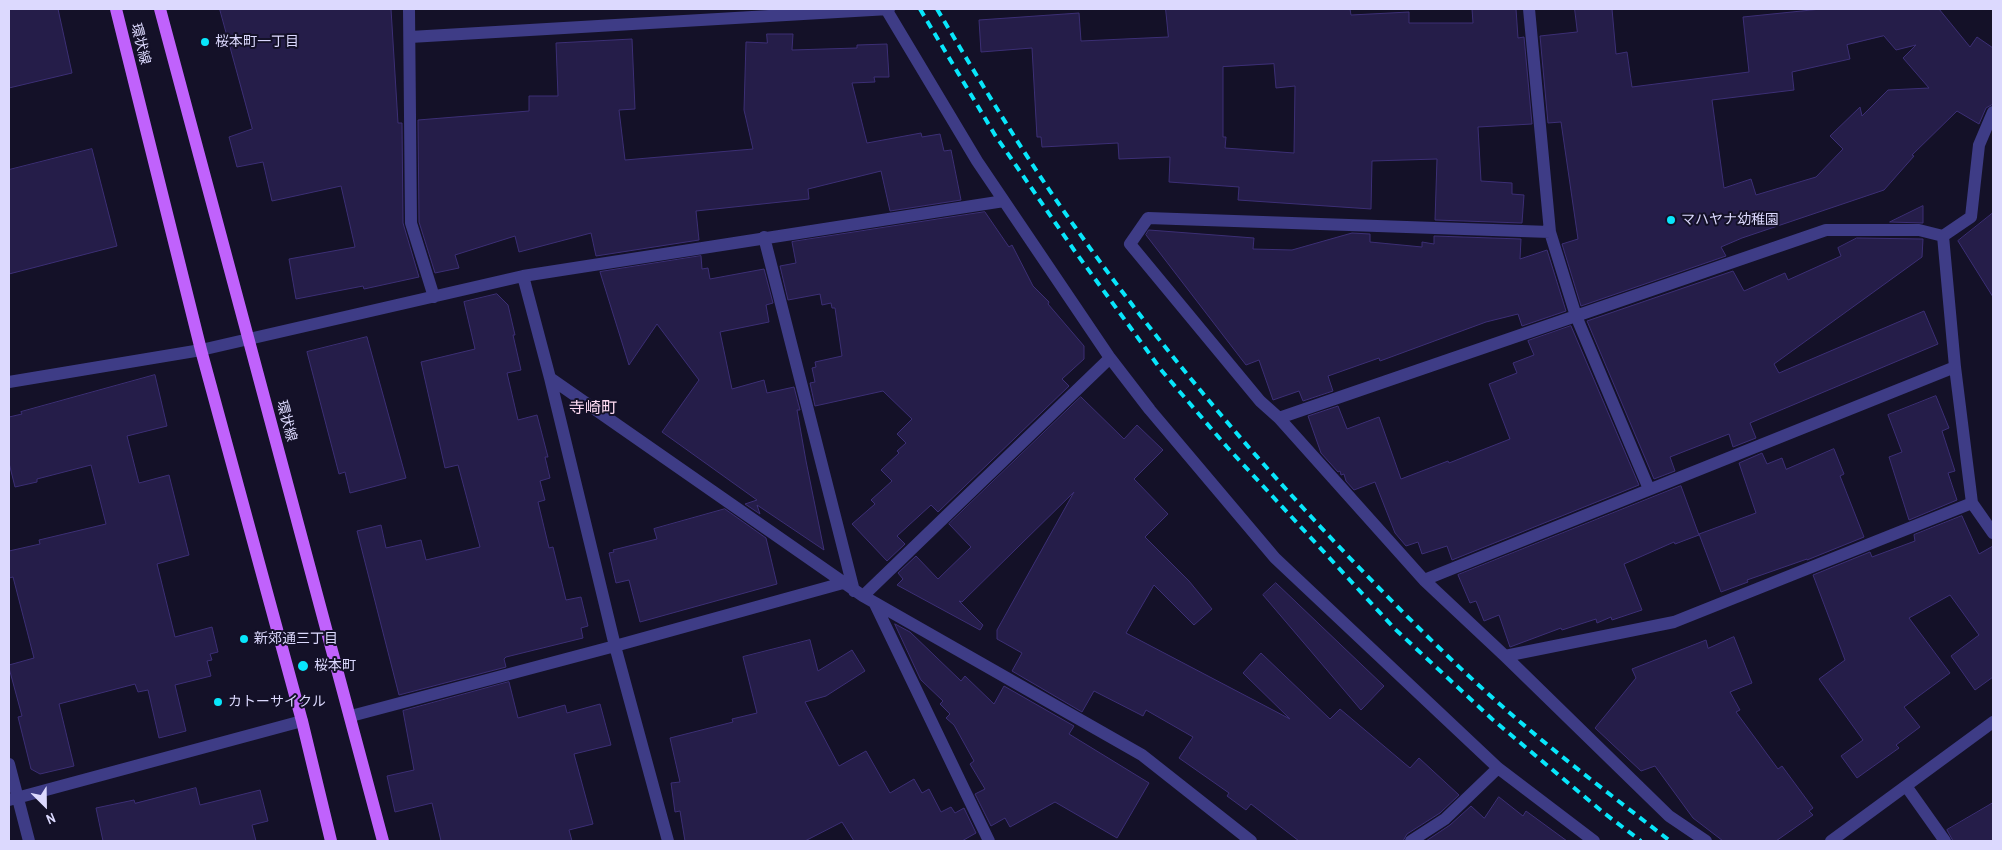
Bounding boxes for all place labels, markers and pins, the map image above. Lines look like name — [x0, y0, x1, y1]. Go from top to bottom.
place label: 桜本町一丁目 — [215, 34, 299, 50]
marker: 桜本町一丁目 — [199, 36, 211, 48]
place label: マハヤナ幼稚園 — [1681, 212, 1779, 228]
marker: マハヤナ幼稚園 — [1665, 214, 1677, 226]
place label: 新郊通三丁目 — [254, 631, 338, 647]
marker: 新郊通三丁目 — [238, 633, 250, 645]
place label: 桜本町 — [314, 658, 356, 674]
marker: 桜本町 — [296, 659, 310, 673]
place label: カトーサイクル — [228, 694, 326, 710]
marker: カトーサイクル — [212, 696, 224, 708]

